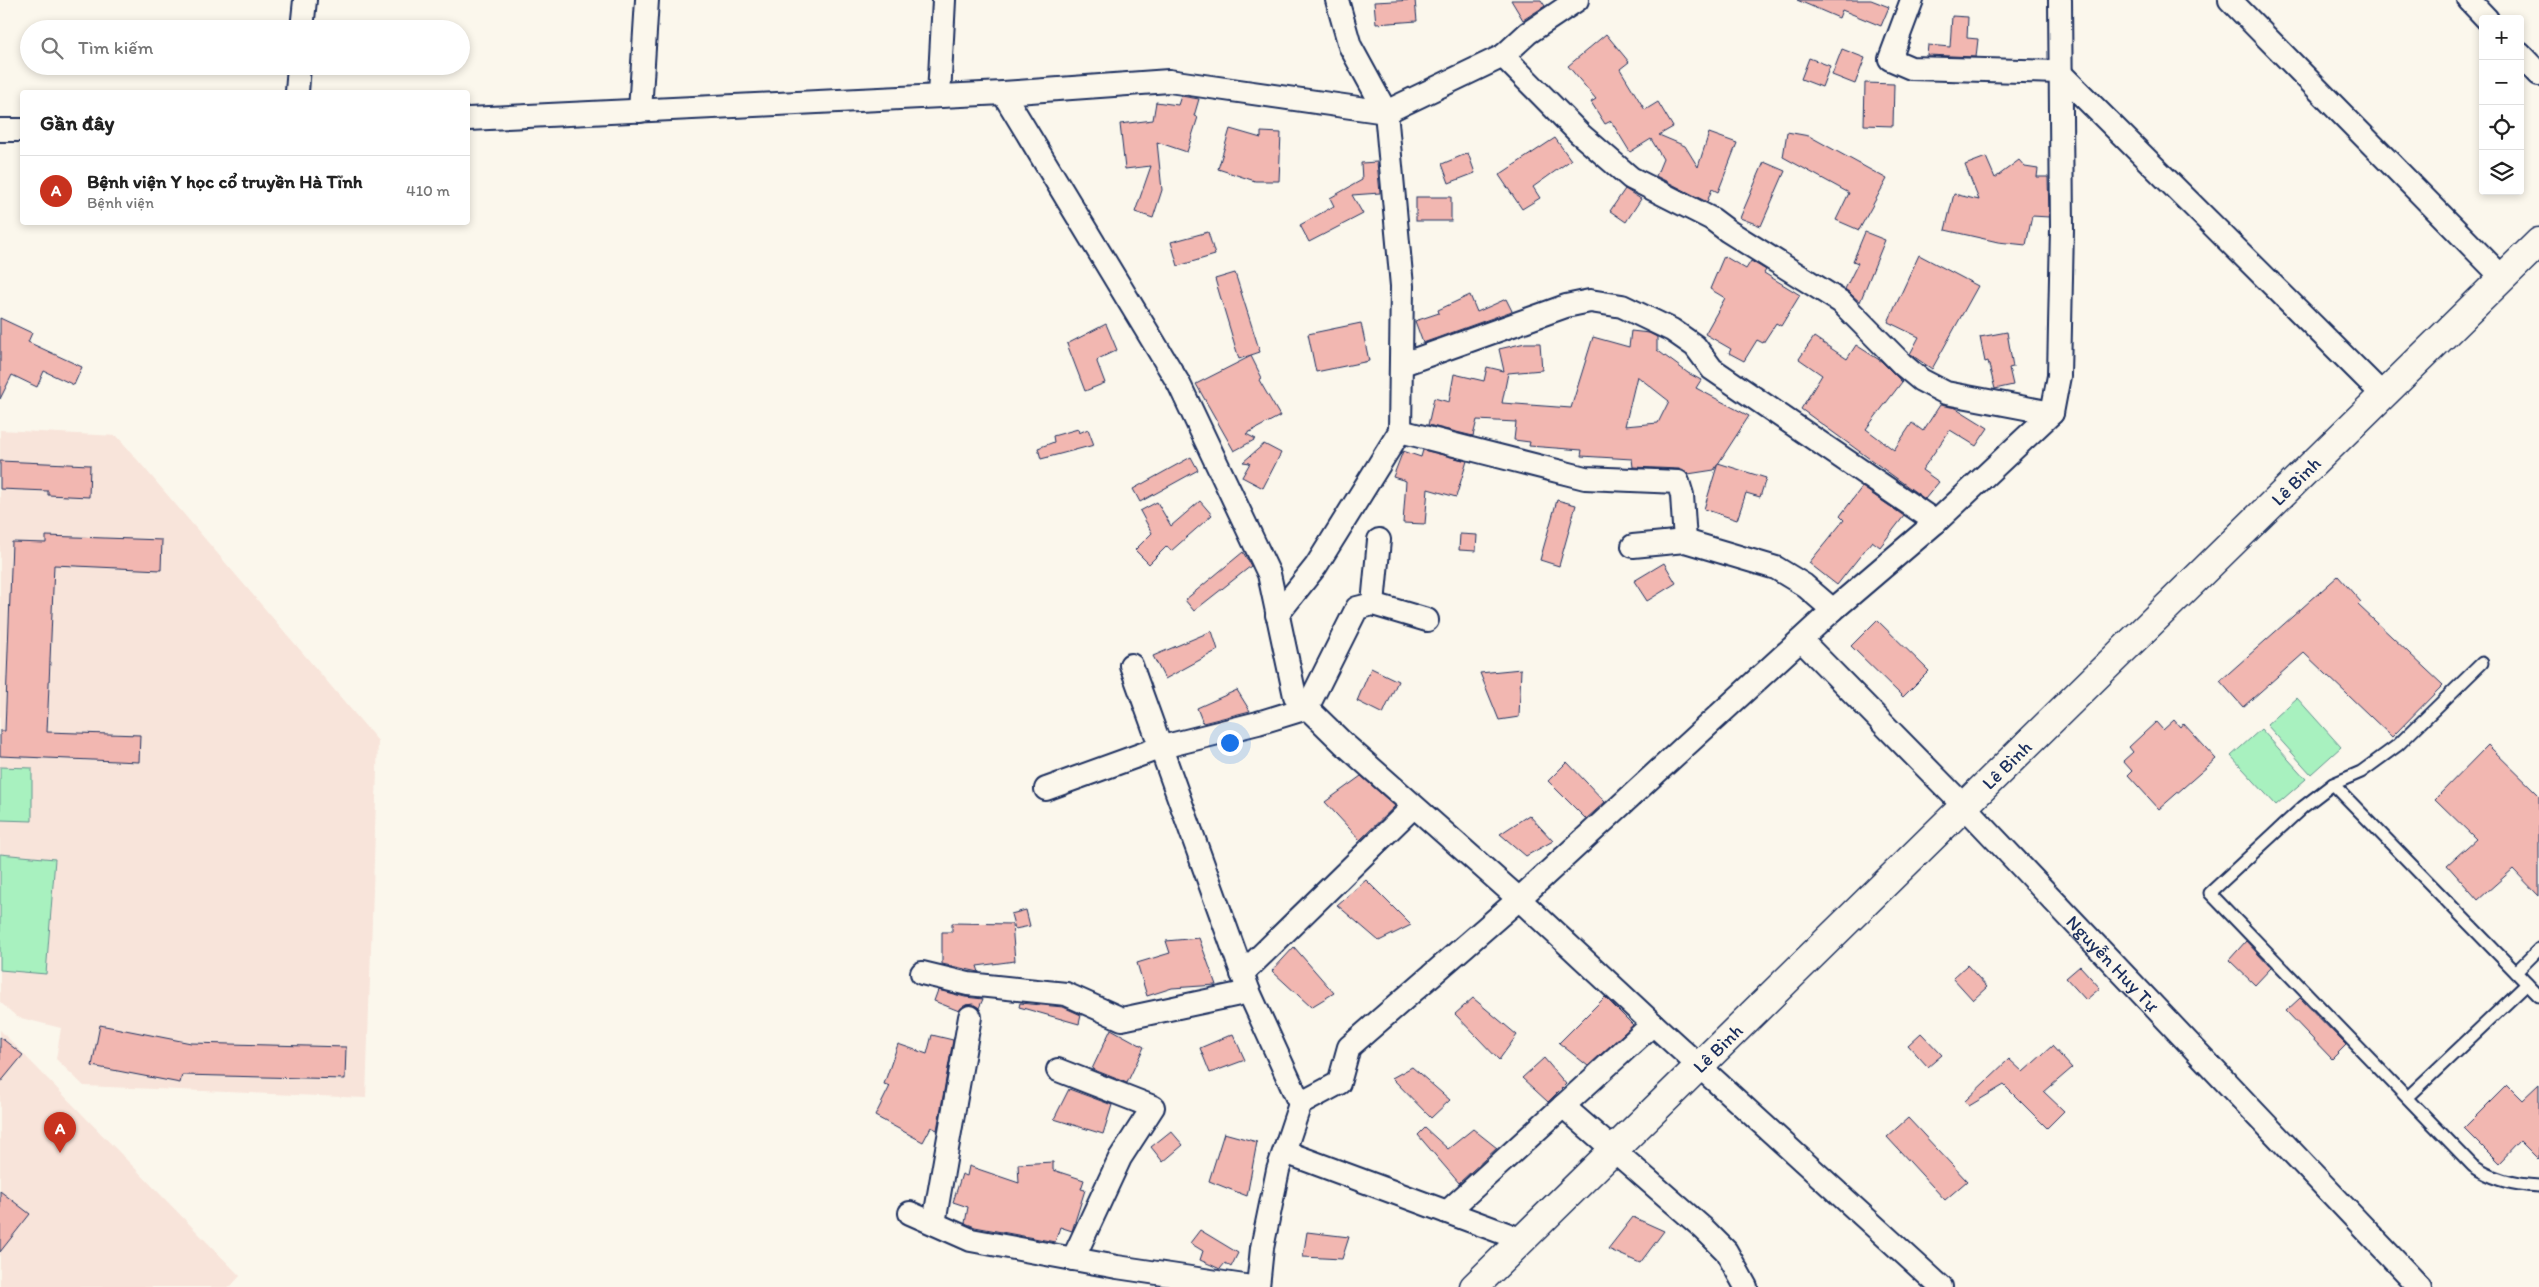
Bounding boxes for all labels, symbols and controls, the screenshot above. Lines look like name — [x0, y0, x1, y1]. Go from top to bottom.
map controls — [2479, 15, 2524, 195]
button: + — [2479, 15, 2524, 60]
search box — [20, 20, 470, 75]
icon: search — [38, 34, 66, 62]
text: Tìm kiếm — [78, 36, 153, 59]
button: − — [2479, 60, 2524, 105]
button: locate — [2479, 105, 2524, 150]
text: Gần đây — [40, 110, 114, 135]
button: layers — [2479, 150, 2524, 195]
text: Bệnh viện Y học cổ truyền Hà Tĩnh — [87, 170, 363, 193]
text: A — [51, 181, 61, 200]
text: 410 m — [406, 181, 450, 200]
text: Bệnh viện — [87, 193, 154, 212]
street label: Lê Bình — [2266, 452, 2326, 511]
your location — [1217, 730, 1243, 756]
street label: Lê Bình — [1977, 735, 2037, 794]
street label: Nguyễn Huy Tự — [2061, 910, 2165, 1017]
street label: Lê Bình — [1688, 1019, 1748, 1078]
pin: A — [44, 1112, 76, 1153]

